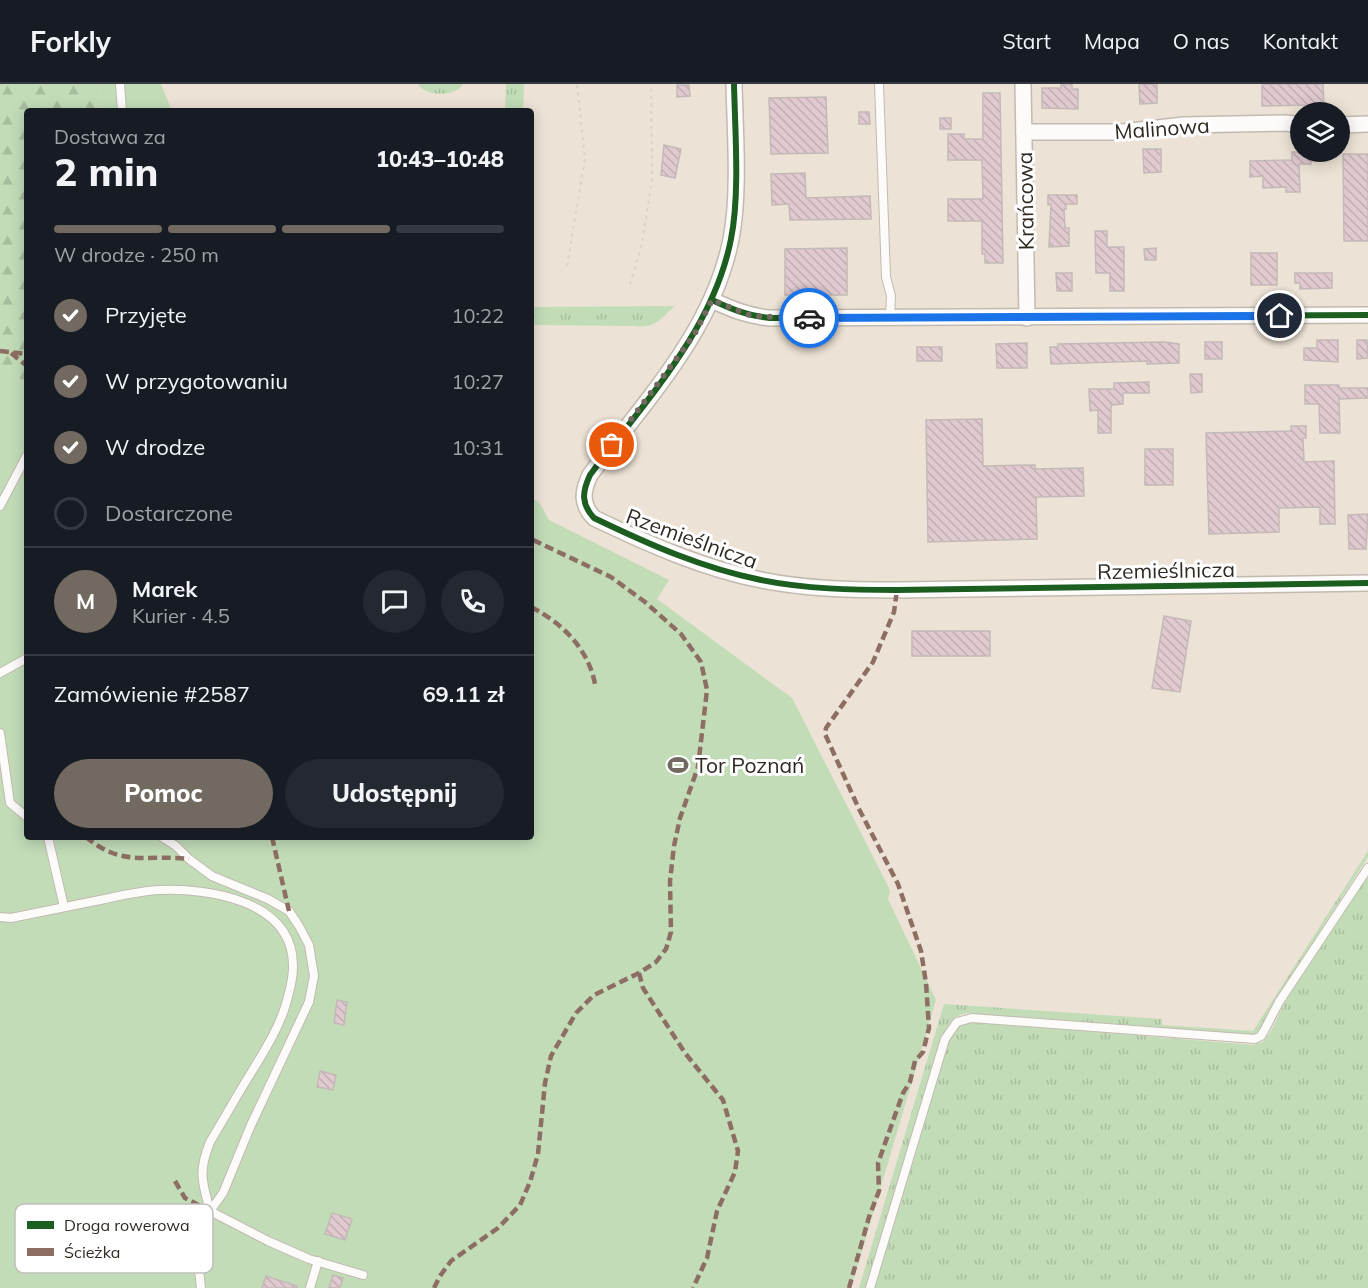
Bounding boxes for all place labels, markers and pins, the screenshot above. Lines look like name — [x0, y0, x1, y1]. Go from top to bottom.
pin — [1254, 290, 1305, 341]
pin — [586, 419, 637, 470]
place label: Tor Poznań — [695, 752, 804, 778]
sports icon: Tor Poznań — [666, 753, 690, 777]

